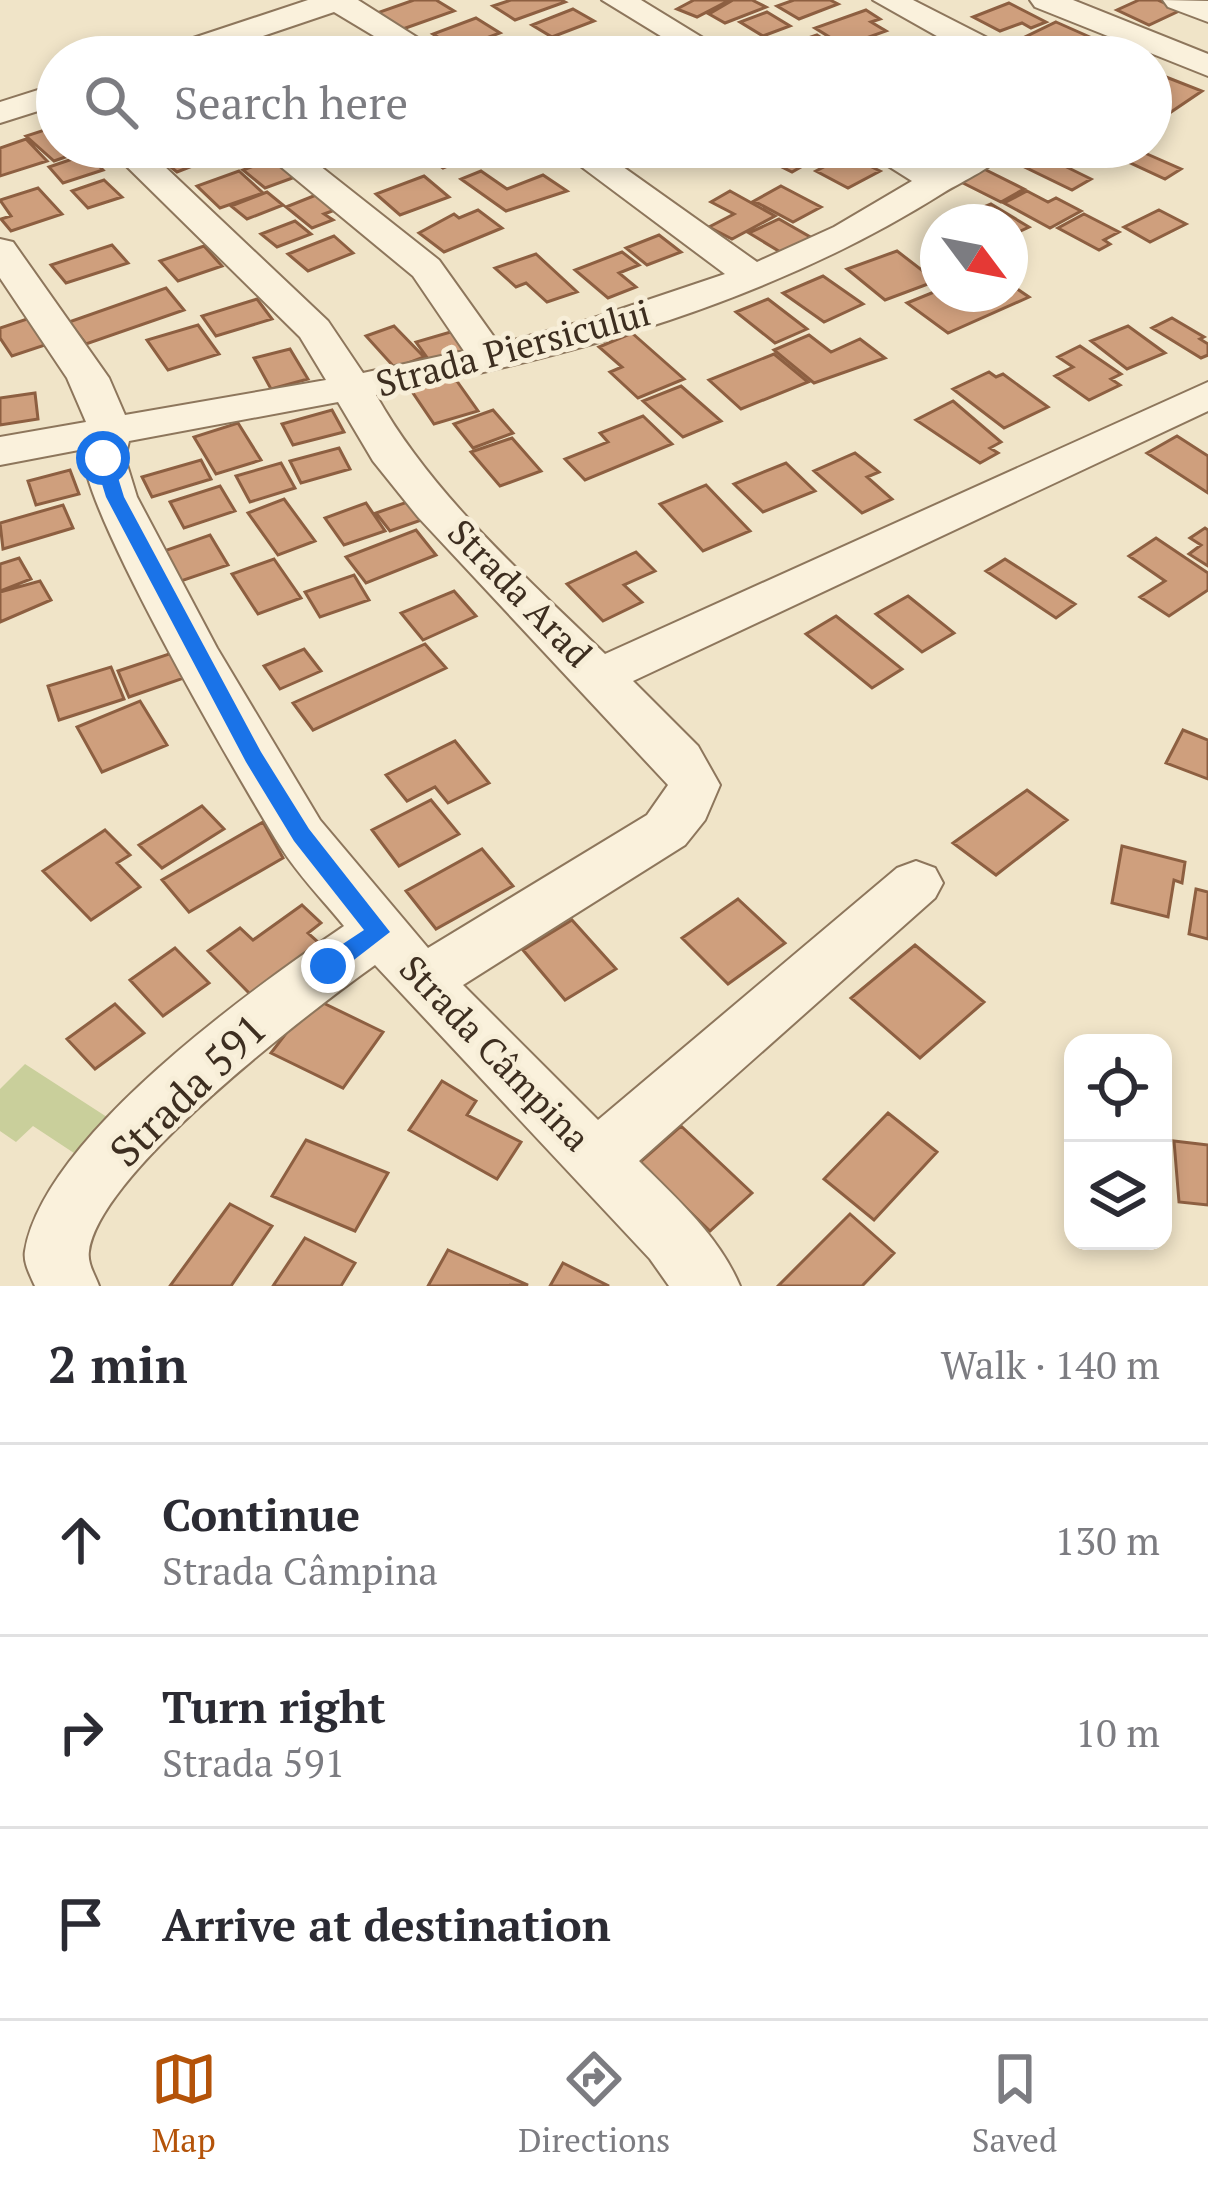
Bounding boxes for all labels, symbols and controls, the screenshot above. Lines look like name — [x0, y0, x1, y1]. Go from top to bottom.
search box — [36, 36, 1172, 168]
icon: search — [78, 69, 144, 135]
text: Search here — [174, 72, 408, 132]
north arrow — [920, 204, 1028, 312]
street label: Strada Piersicului — [371, 288, 655, 407]
route start — [76, 431, 130, 485]
street label: Strada Arad — [438, 509, 602, 676]
route end — [301, 939, 355, 993]
street label: Strada Câmpina — [390, 945, 601, 1161]
street label: Strada 591 — [97, 1001, 278, 1178]
map controls — [1064, 1034, 1172, 1250]
button: locate — [1064, 1034, 1172, 1142]
button: layers — [1064, 1142, 1172, 1250]
text: 2 min — [48, 1330, 188, 1398]
text: Walk · 140 m — [941, 1338, 1160, 1390]
text: Continue — [162, 1484, 360, 1544]
icon: ahead — [48, 1507, 114, 1573]
text: 130 m — [1055, 1514, 1160, 1566]
text: Strada Câmpina — [162, 1544, 438, 1596]
text: Turn right — [162, 1676, 386, 1736]
icon: right — [48, 1699, 114, 1765]
text: 10 m — [1075, 1706, 1160, 1758]
text: Strada 591 — [162, 1736, 345, 1788]
icon: arrive — [48, 1891, 114, 1957]
text: Arrive at destination — [162, 1894, 611, 1954]
tab: Map — [151, 2046, 217, 2161]
tab: Directions — [518, 2046, 670, 2161]
tab: Saved — [972, 2046, 1057, 2161]

